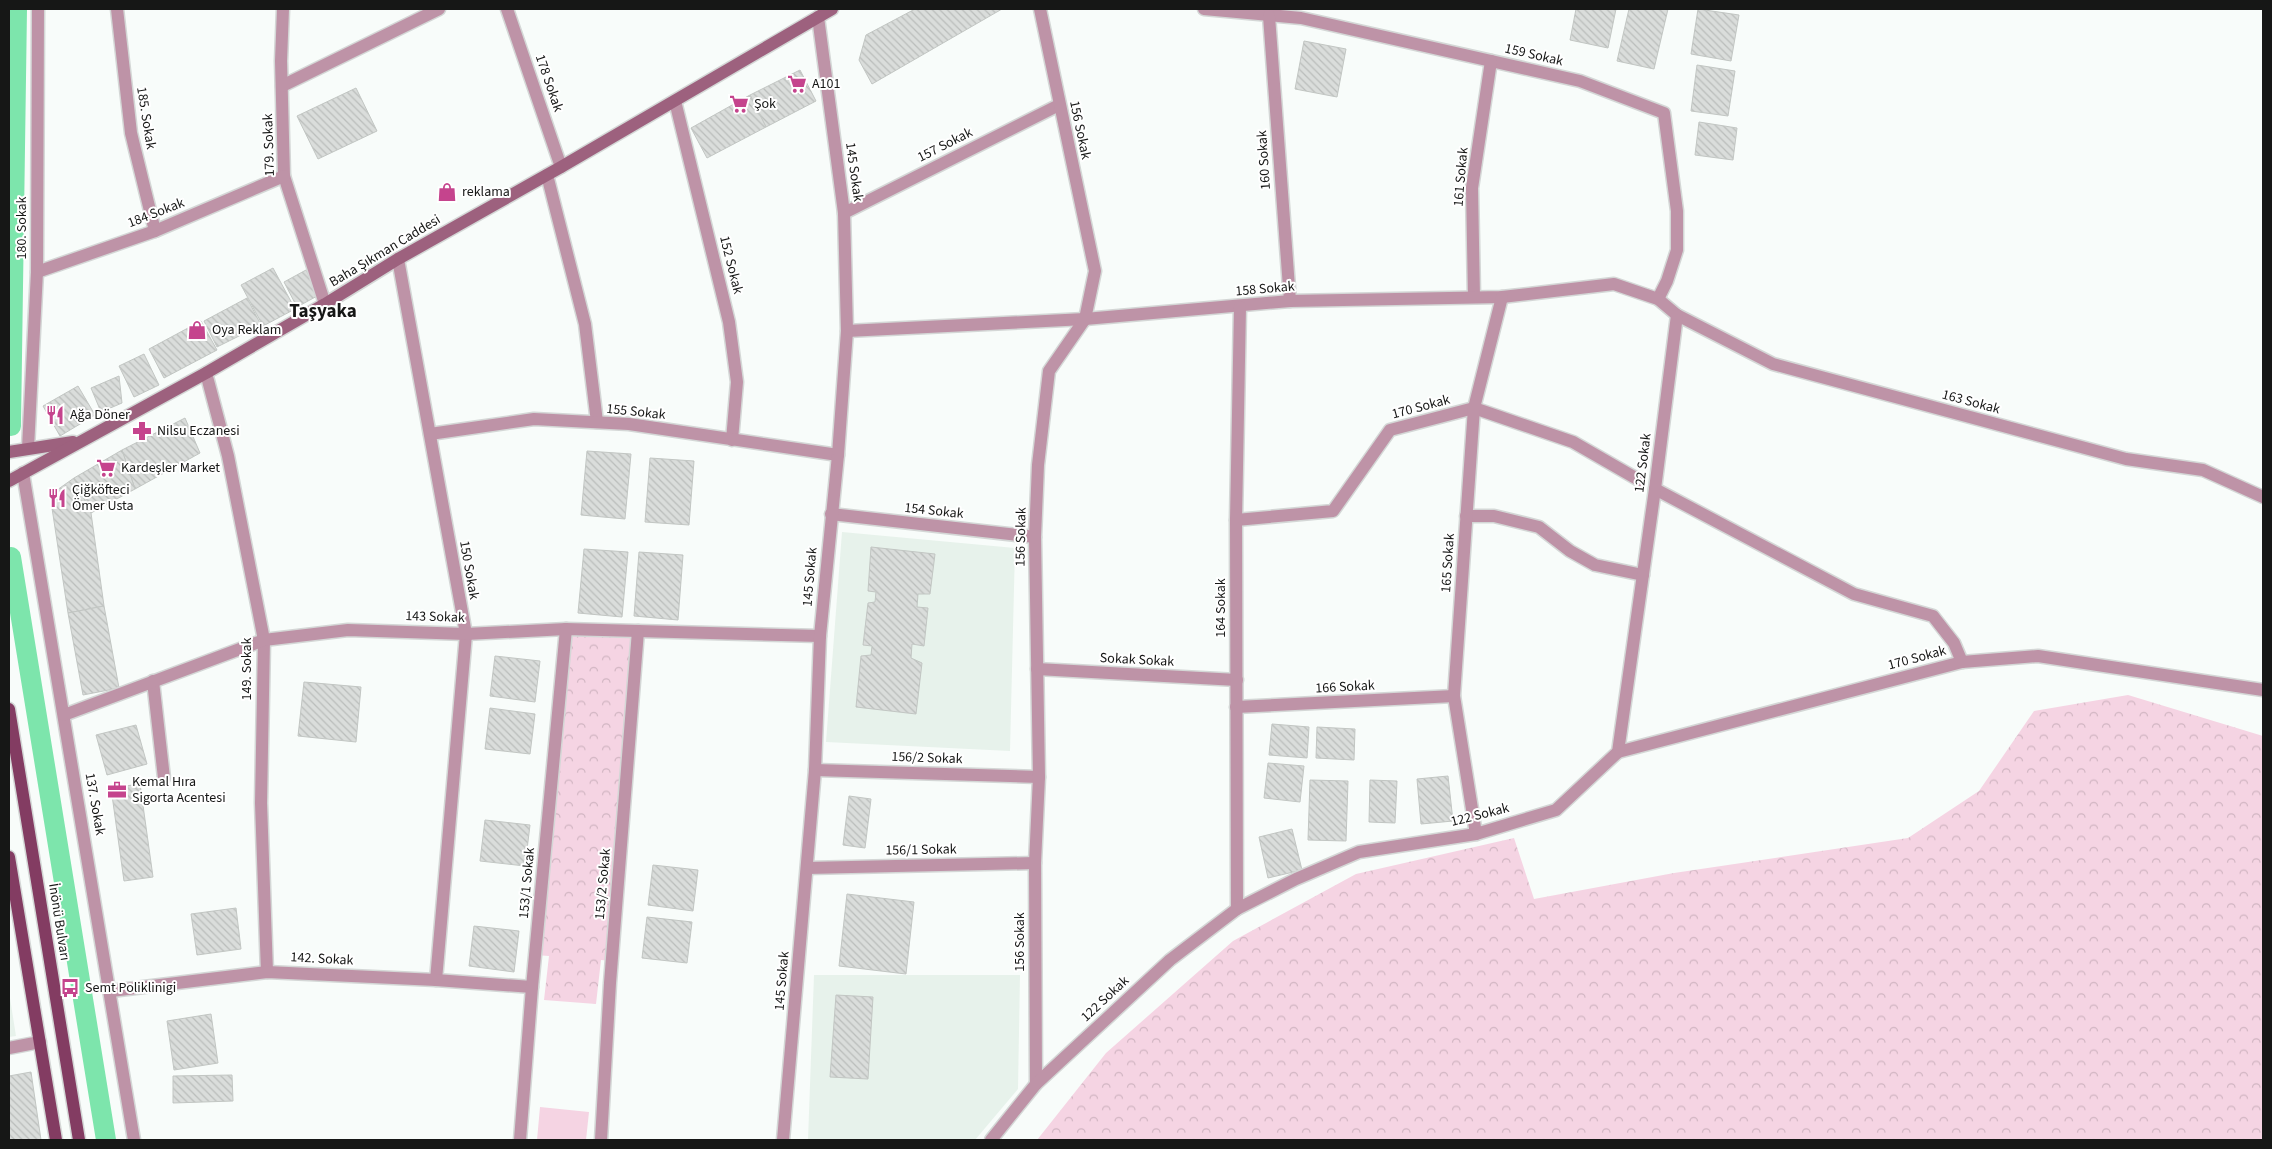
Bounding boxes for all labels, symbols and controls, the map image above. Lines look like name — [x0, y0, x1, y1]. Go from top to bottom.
street label: 159 Sokak — [1503, 39, 1565, 71]
street label: 178 Sokak — [530, 52, 568, 114]
supermarket icon: A101 — [786, 73, 808, 95]
place label: A101 — [812, 74, 841, 94]
street label: 185. Sokak — [131, 85, 161, 151]
supermarket icon: Şok — [728, 93, 750, 115]
place label: Şok — [754, 94, 776, 114]
street label: 156 Sokak — [1064, 99, 1096, 161]
street label: 179. Sokak — [258, 113, 280, 177]
street label: 157 Sokak — [914, 123, 976, 167]
street label: 160 Sokak — [1252, 130, 1276, 190]
street label: 145 Sokak — [840, 141, 868, 203]
street label: 161 Sokak — [1448, 146, 1474, 208]
shop icon: reklama — [436, 181, 458, 203]
place label: reklama — [462, 182, 510, 202]
street label: 184 Sokak — [125, 193, 187, 233]
street label: 180. Sokak — [12, 196, 32, 260]
street label: Baha Şıkman Caddesi — [326, 210, 444, 292]
street label: 152 Sokak — [714, 234, 748, 296]
street label: 158 Sokak — [1234, 276, 1296, 302]
district label: Taşyaka — [289, 298, 357, 325]
shop icon: Oya Reklam — [186, 319, 208, 341]
place label: Oya Reklam — [212, 320, 281, 340]
street label: 163 Sokak — [1940, 385, 2002, 419]
street label: 170 Sokak — [1390, 390, 1452, 424]
street label: 155 Sokak — [605, 399, 667, 425]
restaurant icon: Ağa Döner — [44, 404, 66, 426]
place label: Ağa Döner — [70, 405, 130, 425]
pharmacy icon: Nilsu Eczanesi — [131, 420, 153, 442]
place label: Nilsu Eczanesi — [157, 421, 240, 441]
street label: 122 Sokak — [1629, 432, 1657, 494]
supermarket icon: Kardeşler Market — [95, 457, 117, 479]
place label: Kardeşler Market — [121, 458, 220, 478]
place label: Çiğköfteci Ömer Usta — [72, 480, 134, 516]
restaurant icon: Çiğköfteci Ömer Usta — [46, 487, 68, 509]
street label: 154 Sokak — [903, 498, 965, 524]
street label: 156 Sokak — [1010, 507, 1032, 567]
street label: 165 Sokak — [1436, 533, 1460, 593]
street label: 150 Sokak — [454, 539, 484, 601]
street label: 145 Sokak — [797, 546, 823, 608]
street label: 164 Sokak — [1211, 578, 1231, 638]
street label: 143 Sokak — [405, 606, 465, 628]
street label: 149. Sokak — [237, 637, 257, 701]
street label: 170 Sokak — [1886, 641, 1948, 675]
street label: Sokak Sokak — [1099, 648, 1175, 672]
street label: 166 Sokak — [1315, 675, 1375, 699]
street label: 156/2 Sokak — [891, 747, 963, 769]
street label: 137. Sokak — [80, 771, 110, 837]
place label: Kemal Hıra Sigorta Acentesi — [132, 772, 226, 808]
office icon: Kemal Hıra Sigorta Acentesi — [106, 779, 128, 801]
street label: 122 Sokak — [1449, 798, 1511, 832]
street label: 156/1 Sokak — [885, 839, 957, 861]
street label: 153/1 Sokak — [514, 847, 540, 919]
street label: 153/2 Sokak — [590, 848, 616, 920]
street label: İnönü Bulvarı — [43, 882, 75, 962]
street label: 156 Sokak — [1010, 912, 1030, 972]
street label: 142. Sokak — [290, 947, 354, 971]
street label: 145 Sokak — [769, 950, 795, 1012]
street label: 122 Sokak — [1076, 971, 1134, 1027]
bus stop icon: Semt Poliklinigi — [59, 977, 81, 999]
place label: Semt Poliklinigi — [85, 978, 176, 998]

